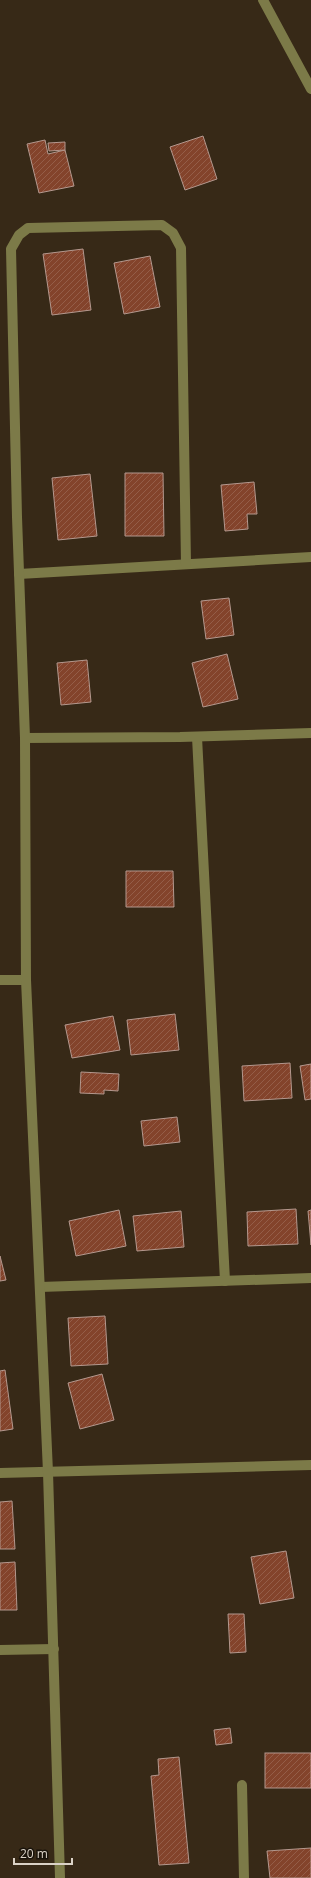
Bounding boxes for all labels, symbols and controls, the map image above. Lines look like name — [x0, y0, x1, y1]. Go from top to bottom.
scale bar — [14, 1840, 72, 1866]
text: 20 m — [20, 1845, 48, 1862]

